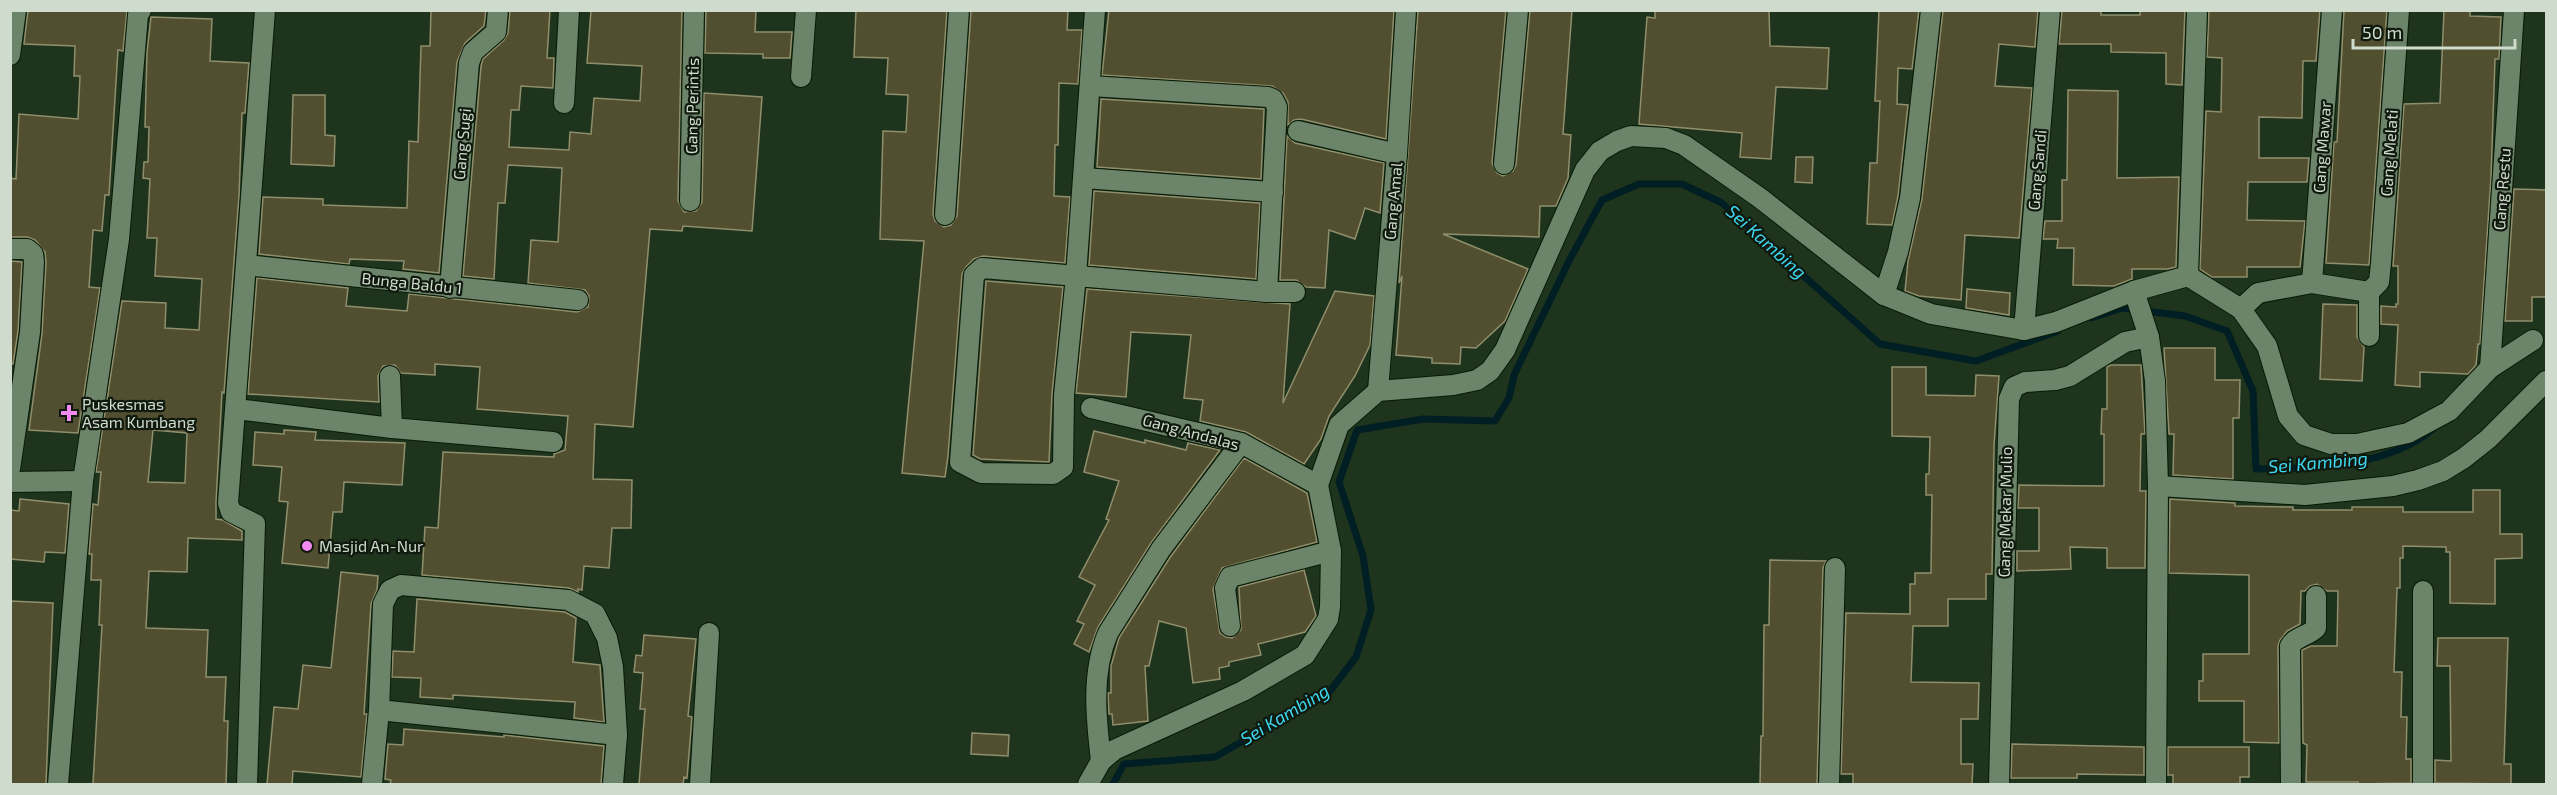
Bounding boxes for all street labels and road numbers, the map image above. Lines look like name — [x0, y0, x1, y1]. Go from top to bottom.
street label: Gang Perintis — [681, 58, 702, 154]
street label: Gang Mawar — [2309, 100, 2334, 193]
street label: Gang Sugi — [449, 107, 474, 180]
street label: Gang Melati — [2376, 109, 2401, 197]
street label: Gang Sandi — [2024, 129, 2049, 211]
street label: Gang Restu — [2489, 147, 2514, 231]
street label: Gang Amal — [1380, 161, 1405, 241]
street label: Bunga Baldu 1 — [361, 268, 463, 297]
street label: Gang Andalas — [1141, 410, 1241, 454]
street label: Gang Mekar Mulio — [1994, 446, 2015, 578]

